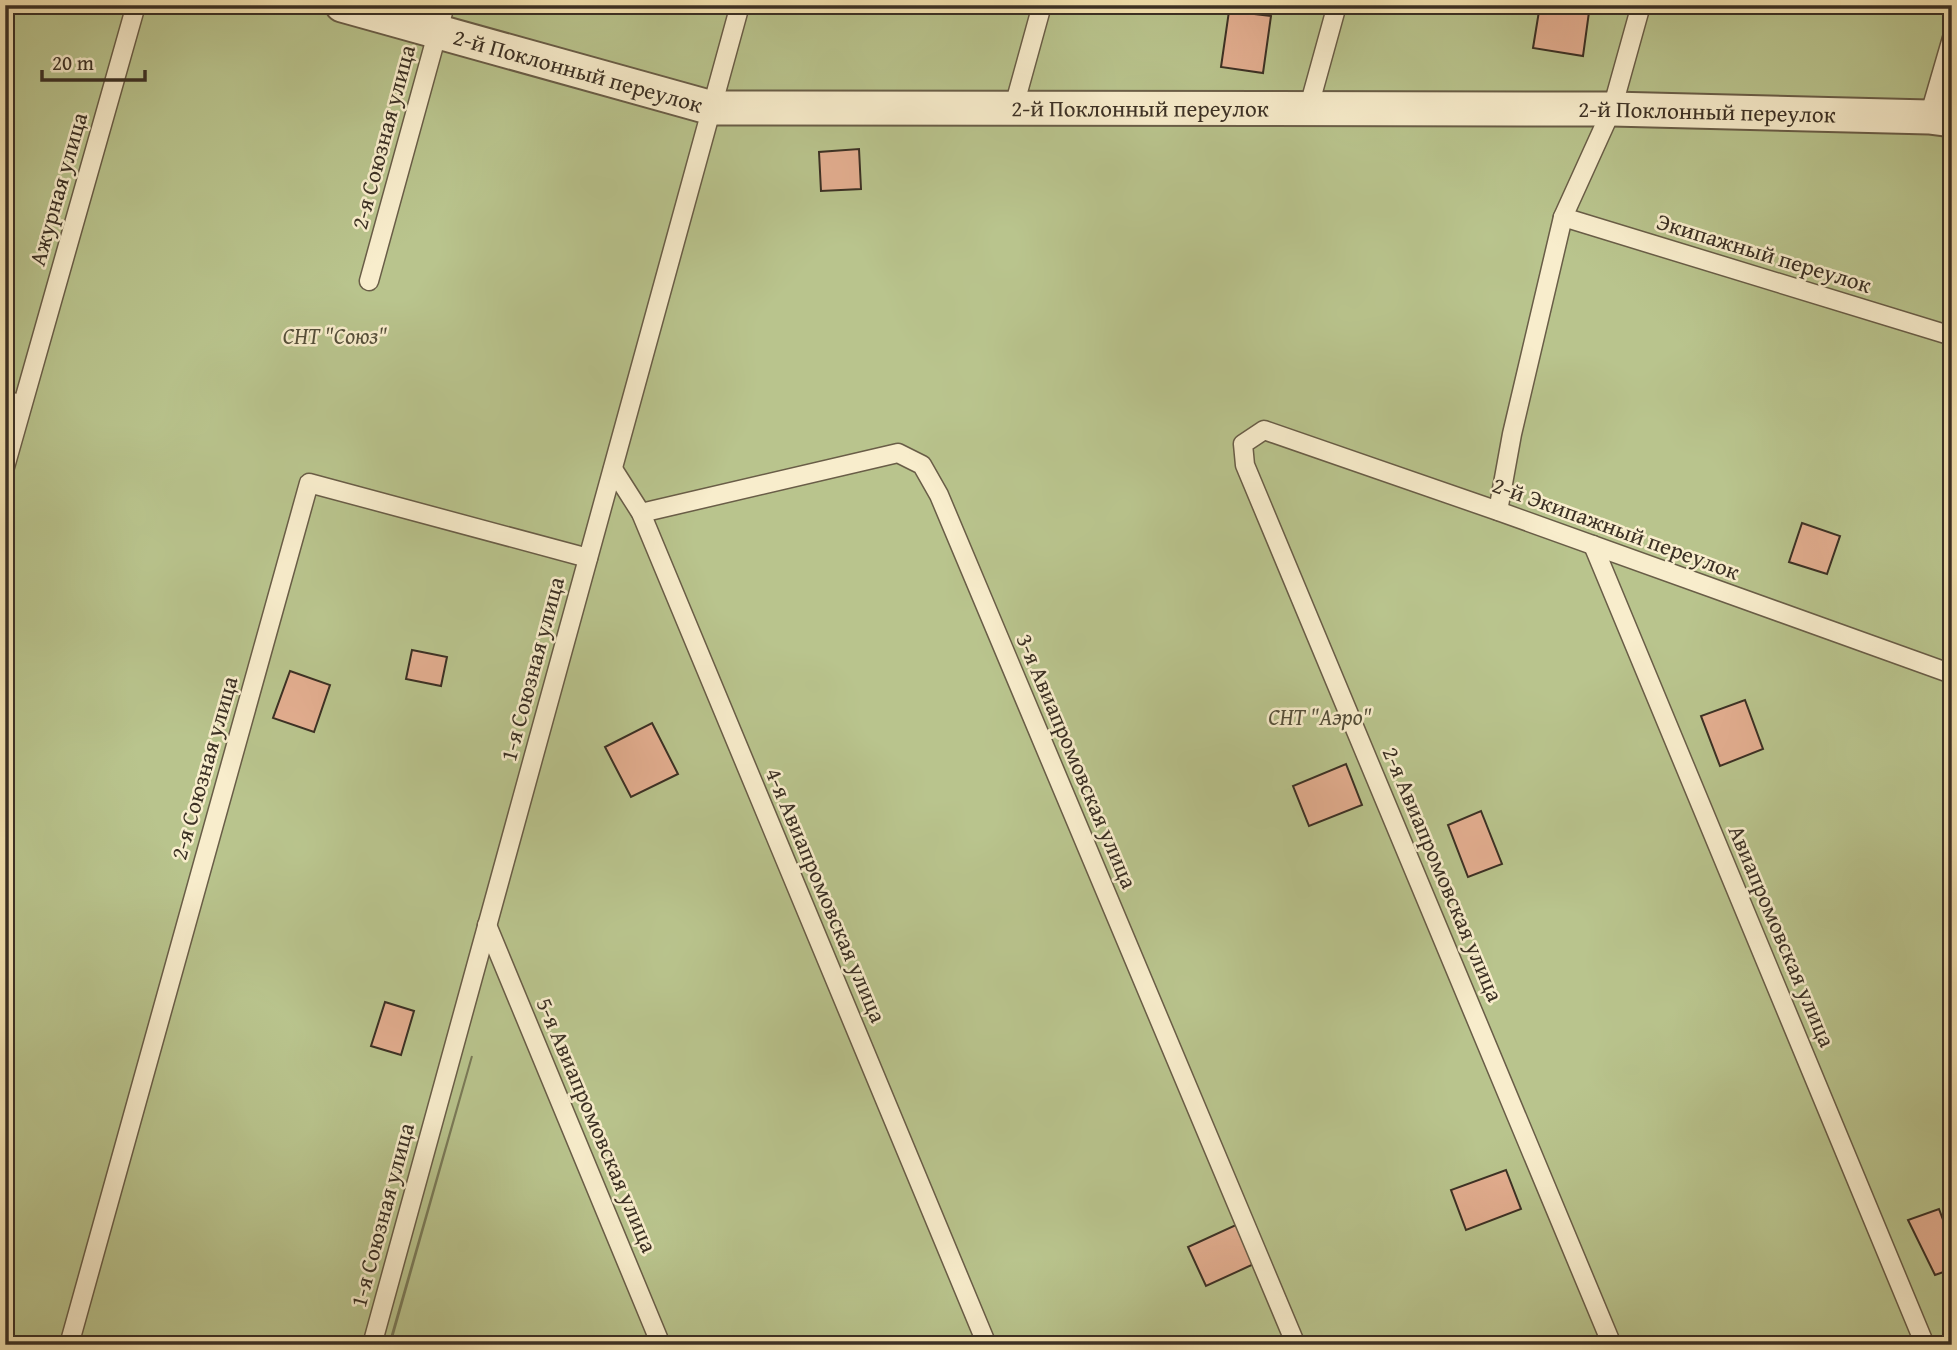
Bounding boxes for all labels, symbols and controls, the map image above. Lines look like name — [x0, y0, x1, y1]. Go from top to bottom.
street label: 2-й Поклонный переулок — [450, 20, 707, 121]
scale bar — [42, 38, 145, 82]
street label: 2-я Союзная улица — [342, 41, 423, 233]
text: 20 m — [52, 47, 94, 78]
street label: 2-й Поклонный переулок — [1011, 91, 1269, 125]
street label: 2-й Поклонный переулок — [1578, 92, 1836, 131]
street label: Ажурная улица — [20, 108, 95, 269]
street label: Экипажный переулок — [1653, 204, 1876, 301]
park label: СНТ "Союз" — [283, 319, 387, 352]
street label: 2-й Экипажный переулок — [1488, 467, 1744, 588]
street label: 1-я Союзная улица — [491, 573, 572, 765]
street label: 3-я Авиапромовская улица — [1009, 628, 1146, 893]
street label: 2-я Союзная улица — [162, 672, 246, 864]
park label: СНТ "Аэро" — [1268, 700, 1372, 733]
street label: 2-я Авиапромовская улица — [1375, 741, 1512, 1006]
street label: 4-я Авиапромовская улица — [758, 762, 895, 1027]
street label: Авиапромовская улица — [1721, 820, 1844, 1052]
street label: 5-я Авиапромовская улица — [529, 992, 666, 1257]
street label: 1-я Союзная улица — [341, 1119, 422, 1311]

